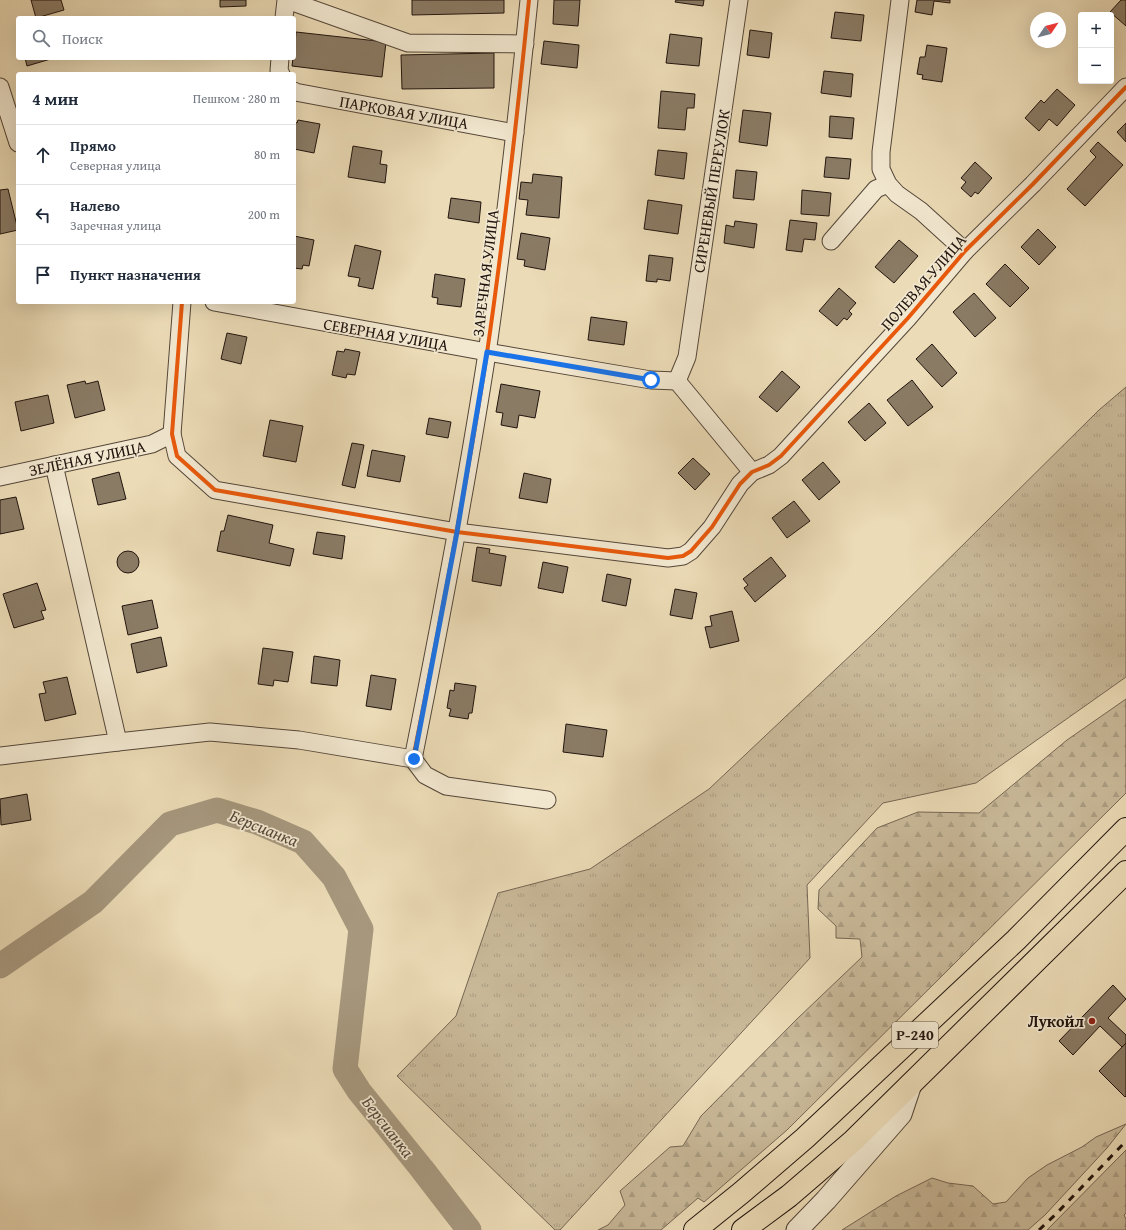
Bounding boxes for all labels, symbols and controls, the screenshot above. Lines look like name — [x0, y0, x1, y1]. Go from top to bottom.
north arrow — [1030, 12, 1066, 48]
map controls — [1078, 12, 1114, 84]
button: + — [1078, 12, 1114, 48]
search box — [16, 16, 296, 60]
icon: search — [30, 27, 52, 49]
text: Поиск — [62, 28, 103, 49]
button: − — [1078, 48, 1114, 84]
text: 4 мин — [32, 86, 78, 111]
text: Пешком · 280 m — [193, 89, 280, 108]
street label: ПАРКОВАЯ УЛИЦА — [338, 89, 471, 135]
street label: СИРЕНЕВЫЙ ПЕРЕУЛОК — [686, 107, 736, 274]
text: Прямо — [70, 135, 116, 156]
icon: ahead — [32, 144, 54, 166]
text: 80 m — [254, 145, 280, 164]
text: Северная улица — [70, 156, 161, 175]
text: Налево — [70, 195, 120, 216]
icon: left — [32, 204, 54, 226]
text: 200 m — [248, 205, 280, 224]
street label: ЗАРЕЧНАЯ УЛИЦА — [465, 208, 505, 338]
text: Заречная улица — [70, 216, 161, 235]
street label: ПОЛЕВАЯ УЛИЦА — [874, 228, 972, 335]
icon: arrive — [32, 264, 54, 286]
text: Пункт назначения — [70, 264, 201, 285]
street label: СЕВЕРНАЯ УЛИЦА — [322, 311, 451, 357]
route start — [642, 371, 660, 389]
street label: ЗЕЛЁНАЯ УЛИЦА — [27, 434, 148, 482]
route end — [405, 750, 423, 768]
water label: Берсианка — [226, 802, 302, 853]
place label: Лукойл — [1028, 1009, 1085, 1033]
marker: Лукойл — [1087, 1016, 1097, 1026]
road number: Р-240 — [892, 1022, 938, 1048]
water label: Берсианка — [356, 1091, 420, 1163]

